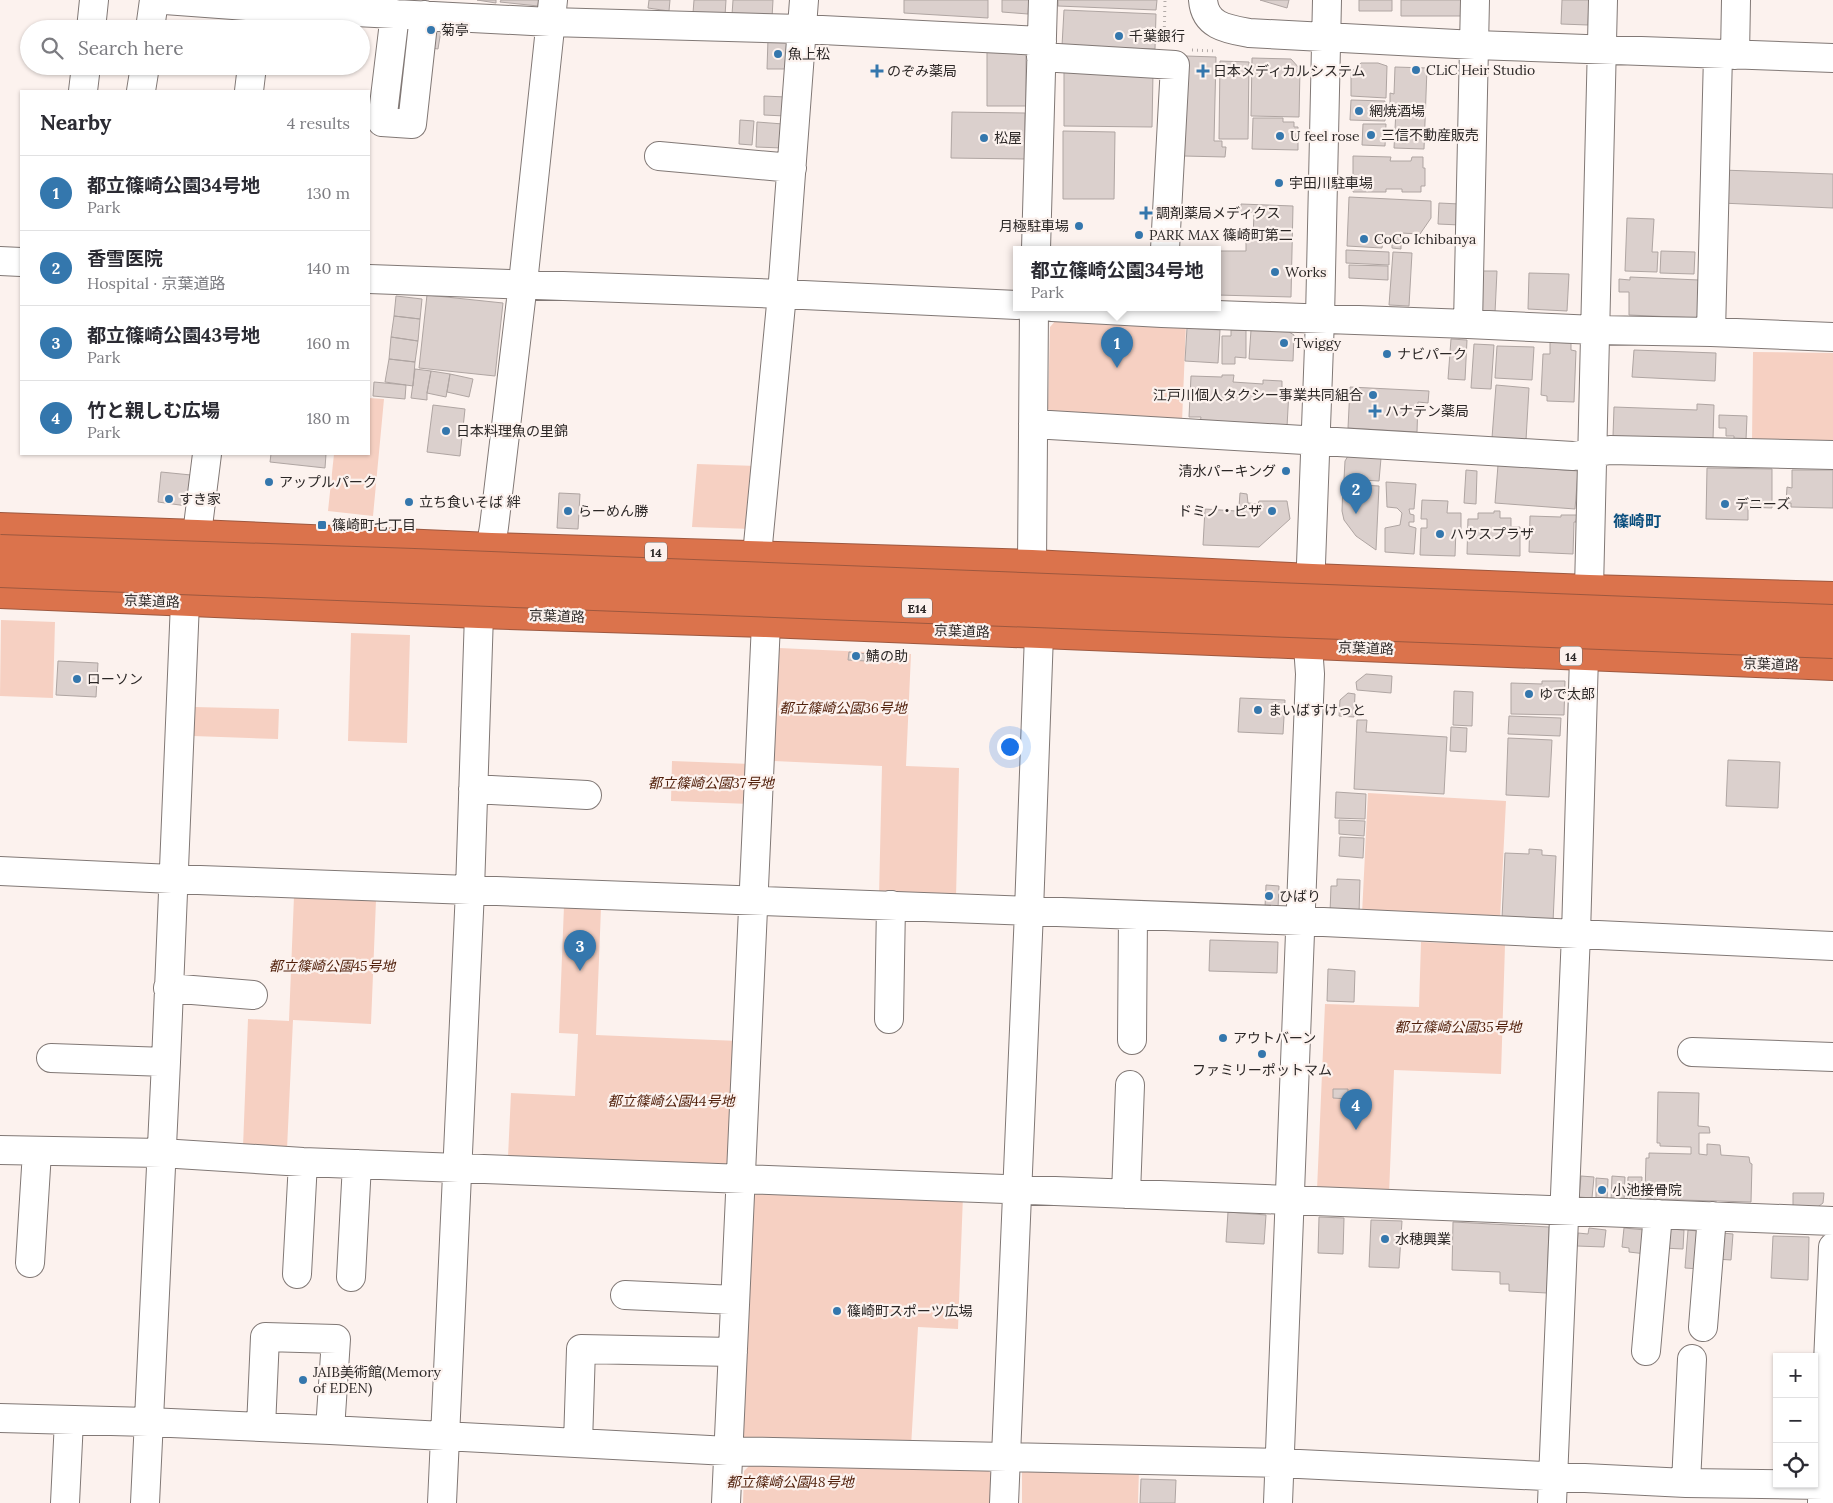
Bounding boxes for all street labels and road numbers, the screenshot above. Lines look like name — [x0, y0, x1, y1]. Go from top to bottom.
road number: 14 — [645, 542, 667, 562]
street label: 京葉道路 — [124, 591, 180, 611]
road number: E14 — [902, 598, 932, 618]
street label: 京葉道路 — [529, 606, 585, 626]
street label: 京葉道路 — [934, 621, 990, 641]
street label: 京葉道路 — [1338, 638, 1394, 658]
road number: 14 — [1560, 646, 1582, 666]
street label: 京葉道路 — [1743, 654, 1799, 674]

